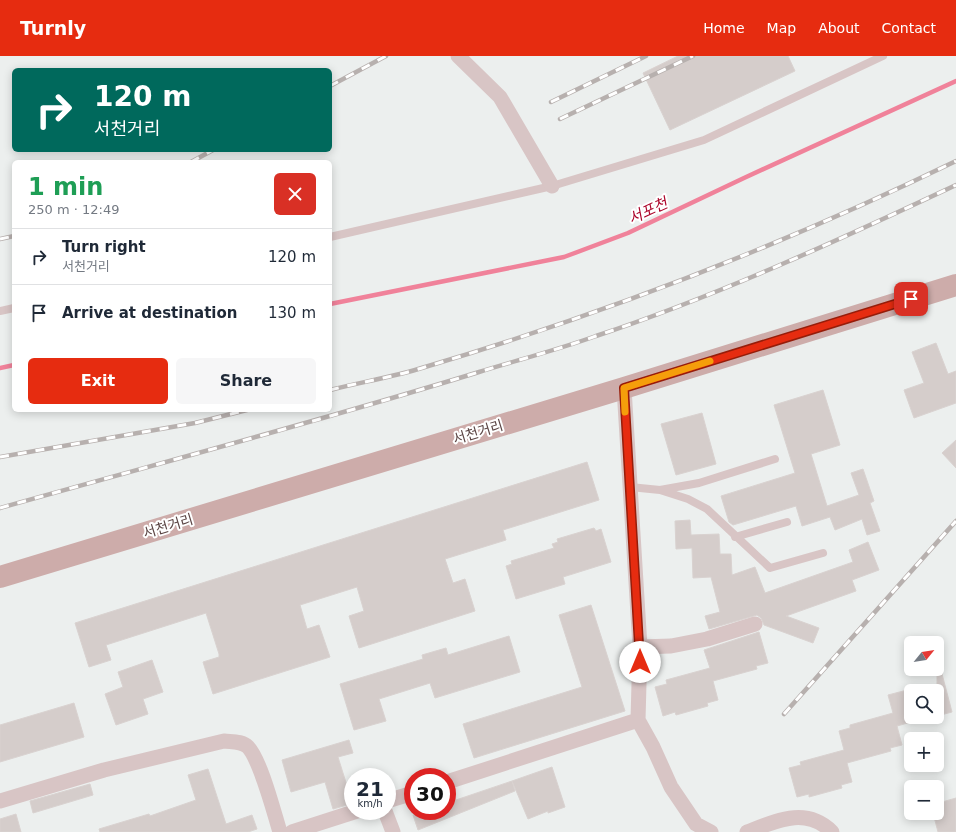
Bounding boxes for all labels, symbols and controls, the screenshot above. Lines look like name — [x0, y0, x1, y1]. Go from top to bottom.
text: Turnly — [20, 17, 86, 39]
text: Home — [703, 20, 745, 36]
text: Map — [767, 20, 796, 36]
text: About — [818, 20, 860, 36]
text: Contact — [882, 20, 936, 36]
text: 120 m — [94, 80, 191, 113]
icon: right — [28, 84, 80, 136]
text: 서천거리 — [94, 118, 160, 139]
text: 1 min — [28, 173, 103, 201]
button: close — [274, 173, 316, 215]
water label: 서포천 — [625, 193, 673, 228]
text: 250 m · 12:49 — [28, 202, 119, 217]
text: Turn right — [62, 238, 146, 256]
icon: right — [28, 246, 50, 268]
text: 120 m — [268, 248, 316, 266]
text: 서천거리 — [62, 259, 110, 274]
pin — [894, 282, 928, 316]
icon: arrive — [900, 288, 922, 310]
icon: arrive — [28, 302, 50, 324]
text: Arrive at destination — [62, 304, 237, 322]
text: 130 m — [268, 304, 316, 322]
button: Exit — [28, 358, 168, 404]
button: Share — [176, 358, 316, 404]
street label: 서천거리 — [451, 417, 505, 447]
street label: 서천거리 — [141, 511, 195, 541]
north arrow — [904, 636, 944, 676]
map controls — [904, 636, 944, 820]
position arrow — [619, 641, 661, 683]
button: search — [904, 684, 944, 724]
button: + — [904, 732, 944, 772]
speed limit sign: 30 — [404, 768, 456, 820]
text: 21 — [356, 777, 384, 801]
button: − — [904, 780, 944, 820]
text: km/h — [357, 798, 383, 809]

